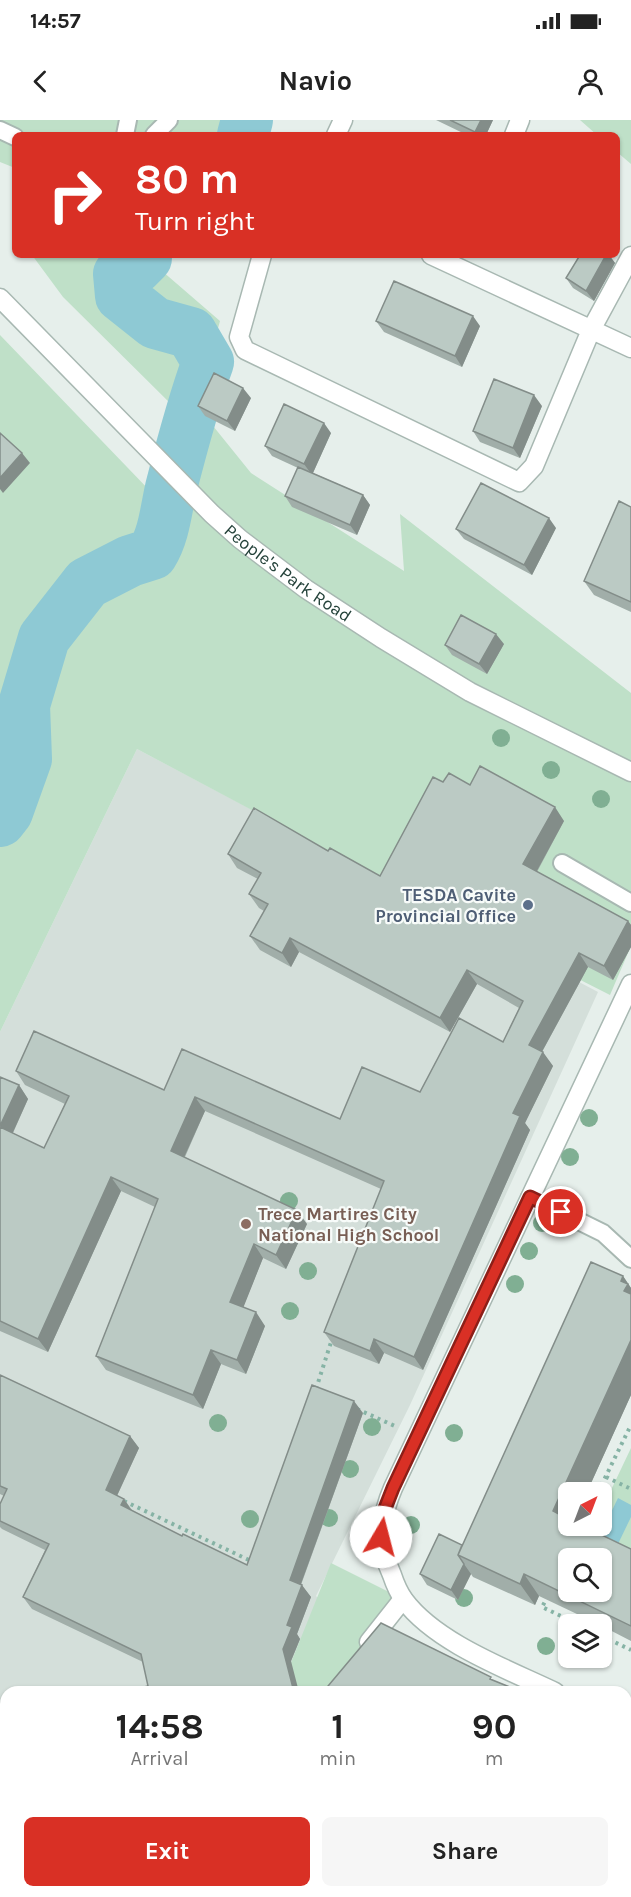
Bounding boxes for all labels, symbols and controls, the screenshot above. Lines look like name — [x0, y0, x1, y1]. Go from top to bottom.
text: 14:57 — [30, 8, 81, 34]
icon: back — [24, 65, 57, 98]
text: Navio — [279, 65, 352, 97]
icon: person — [574, 65, 607, 98]
text: 80 m — [135, 154, 239, 204]
icon: right — [36, 156, 114, 234]
text: Turn right — [135, 205, 255, 237]
street label: People's Park Road — [220, 519, 356, 627]
place label: TESDA Cavite Provincial Office — [375, 884, 516, 927]
marker: TESDA Cavite Provincial Office — [521, 898, 535, 912]
pin — [535, 1186, 586, 1237]
icon: arrive — [544, 1195, 577, 1228]
place label: Trece Martires City National High School — [258, 1203, 439, 1246]
marker: Trece Martires City National High School — [239, 1217, 253, 1231]
north arrow — [558, 1482, 612, 1536]
map controls — [558, 1482, 612, 1668]
position arrow — [349, 1505, 413, 1569]
button: search — [558, 1548, 612, 1602]
button: layers — [558, 1614, 612, 1668]
text: 14:58 — [116, 1705, 204, 1747]
text: 1 — [331, 1705, 344, 1747]
text: 90 — [472, 1705, 516, 1747]
text: Arrival — [130, 1747, 189, 1770]
text: min — [319, 1747, 356, 1770]
text: m — [485, 1747, 503, 1770]
button: Exit — [24, 1817, 310, 1886]
button: Share — [322, 1817, 608, 1886]

